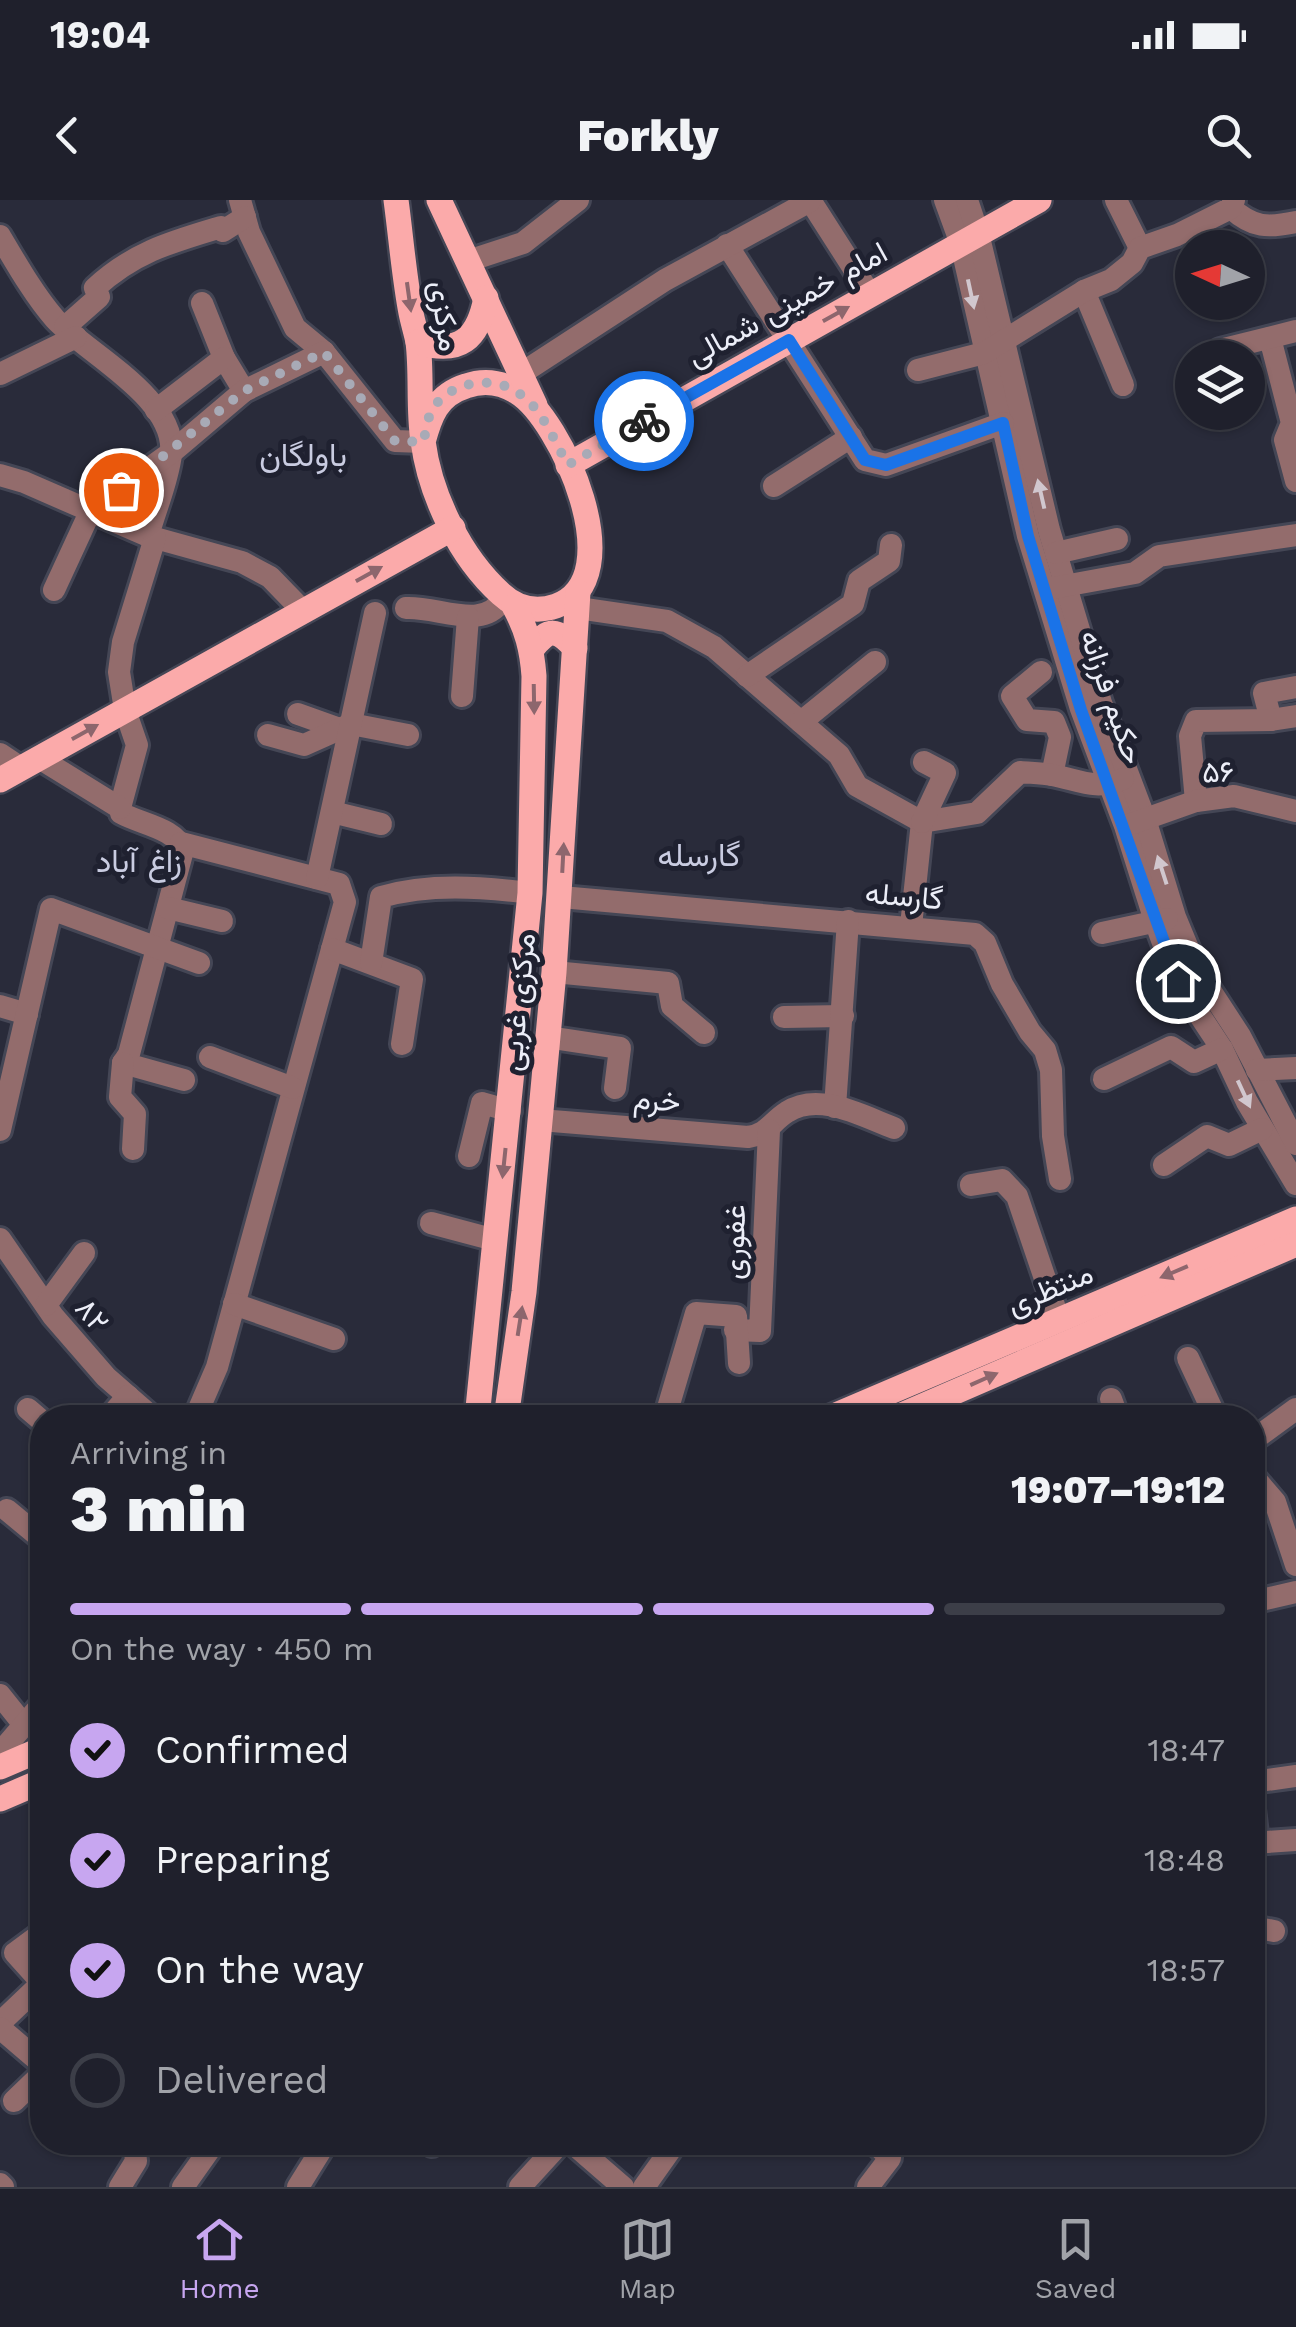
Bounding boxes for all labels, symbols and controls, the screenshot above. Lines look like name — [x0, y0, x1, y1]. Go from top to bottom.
text: 19:04 — [50, 13, 150, 57]
icon: back — [40, 108, 95, 163]
icon: search — [1201, 108, 1256, 163]
text: Forkly — [577, 109, 719, 162]
north arrow — [1175, 230, 1265, 320]
map controls — [1175, 230, 1265, 430]
street label: امام خمینی شمالی — [680, 234, 894, 375]
street label: مرکزی — [422, 278, 468, 354]
one-way arrow — [963, 279, 979, 310]
one-way arrow — [401, 281, 417, 313]
one-way arrow — [821, 305, 850, 322]
button: layers — [1175, 340, 1265, 430]
courier — [594, 371, 694, 471]
icon: bike — [617, 394, 672, 449]
district label: باولگان — [259, 436, 347, 475]
pin — [79, 448, 164, 533]
icon: bag — [94, 463, 149, 518]
one-way arrow — [1033, 478, 1048, 509]
one-way arrow — [355, 566, 384, 583]
street label: حکیم فرزانه — [1071, 625, 1152, 769]
one-way arrow — [526, 684, 542, 716]
one-way arrow — [71, 724, 100, 741]
street label: ۵۶ — [1201, 753, 1235, 790]
district label: گارسله — [657, 836, 741, 875]
district label: زاغ آباد — [96, 842, 182, 883]
one-way arrow — [555, 842, 571, 874]
one-way arrow — [1153, 855, 1168, 885]
street label: گارسله — [864, 875, 944, 917]
street label: مرکزی غربی — [493, 931, 543, 1073]
pin — [1136, 939, 1221, 1024]
icon: home — [1151, 954, 1206, 1009]
one-way arrow — [1236, 1079, 1252, 1109]
street label: خرم — [632, 1080, 682, 1121]
one-way arrow — [496, 1148, 512, 1179]
street label: غفوری — [715, 1204, 753, 1280]
street label: منتظری — [1002, 1255, 1098, 1323]
one-way arrow — [1159, 1264, 1189, 1280]
street label: ۸۲ — [68, 1291, 117, 1339]
one-way arrow — [512, 1305, 528, 1336]
one-way arrow — [969, 1371, 999, 1387]
text: Arriving in — [70, 1434, 227, 1472]
text: 19:07–19:12 — [1011, 1468, 1225, 1512]
text: 3 min — [70, 1471, 247, 1547]
text: On the way · 450 m — [70, 1630, 374, 1668]
icon: check — [70, 1723, 125, 1778]
text: Confirmed — [155, 1728, 350, 1772]
text: 18:47 — [1147, 1731, 1225, 1769]
icon: check — [70, 1833, 125, 1888]
text: Preparing — [155, 1838, 330, 1882]
text: 18:48 — [1144, 1841, 1225, 1879]
icon: check — [70, 1943, 125, 1998]
text: On the way — [155, 1948, 364, 1992]
text: 18:57 — [1147, 1951, 1225, 1989]
text: Delivered — [155, 2058, 328, 2102]
tab: Home — [180, 2212, 260, 2305]
tab: Map — [619, 2212, 676, 2305]
tab: Saved — [1035, 2212, 1116, 2305]

